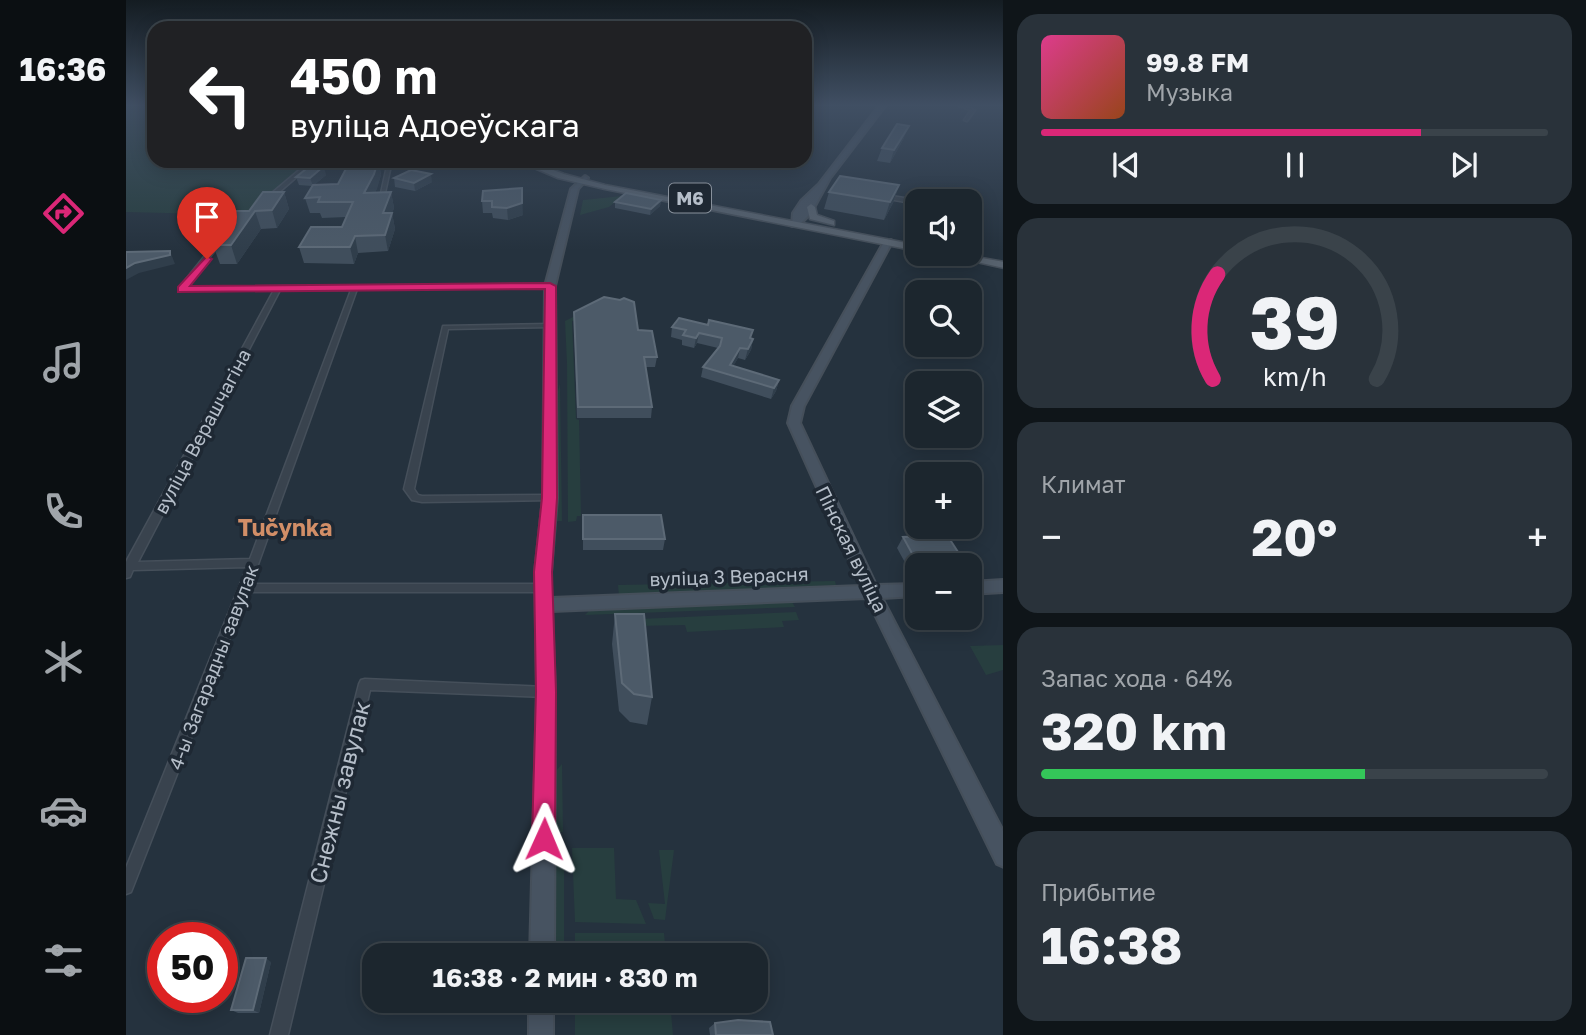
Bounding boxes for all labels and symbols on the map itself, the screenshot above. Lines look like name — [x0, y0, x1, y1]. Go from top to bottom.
road number: М6 — [669, 183, 711, 212]
pin — [177, 187, 237, 259]
street label: вуліца Верашчагіна — [149, 345, 255, 517]
street label: Пінская вуліца — [811, 482, 893, 616]
district label: Tučynka — [238, 513, 332, 541]
street label: 4-ы Загарадны завулак — [163, 561, 263, 773]
street label: вуліца 3 Верасня — [649, 562, 809, 590]
street label: Снежны завулак — [303, 698, 375, 886]
position arrow — [507, 802, 581, 876]
speed limit sign: 50 — [147, 922, 238, 1013]

